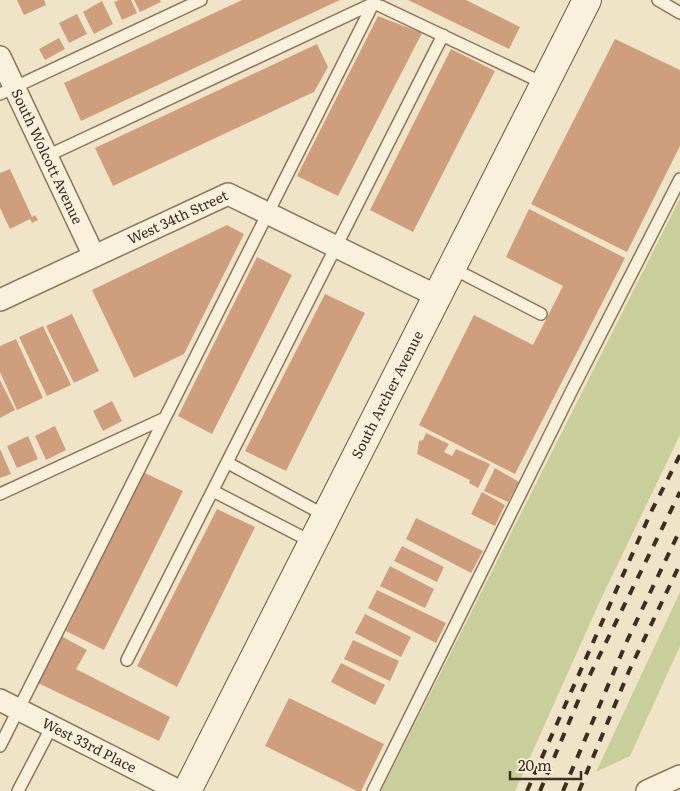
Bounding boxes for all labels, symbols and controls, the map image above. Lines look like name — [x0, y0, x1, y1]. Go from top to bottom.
street label: South Wolcott Avenue — [7, 85, 88, 227]
street label: West 34th Street — [124, 184, 231, 248]
street label: South Archer Avenue — [346, 327, 427, 462]
street label: West 33rd Place — [39, 712, 140, 777]
scale bar — [510, 748, 581, 780]
text: 20 m — [518, 753, 552, 776]

